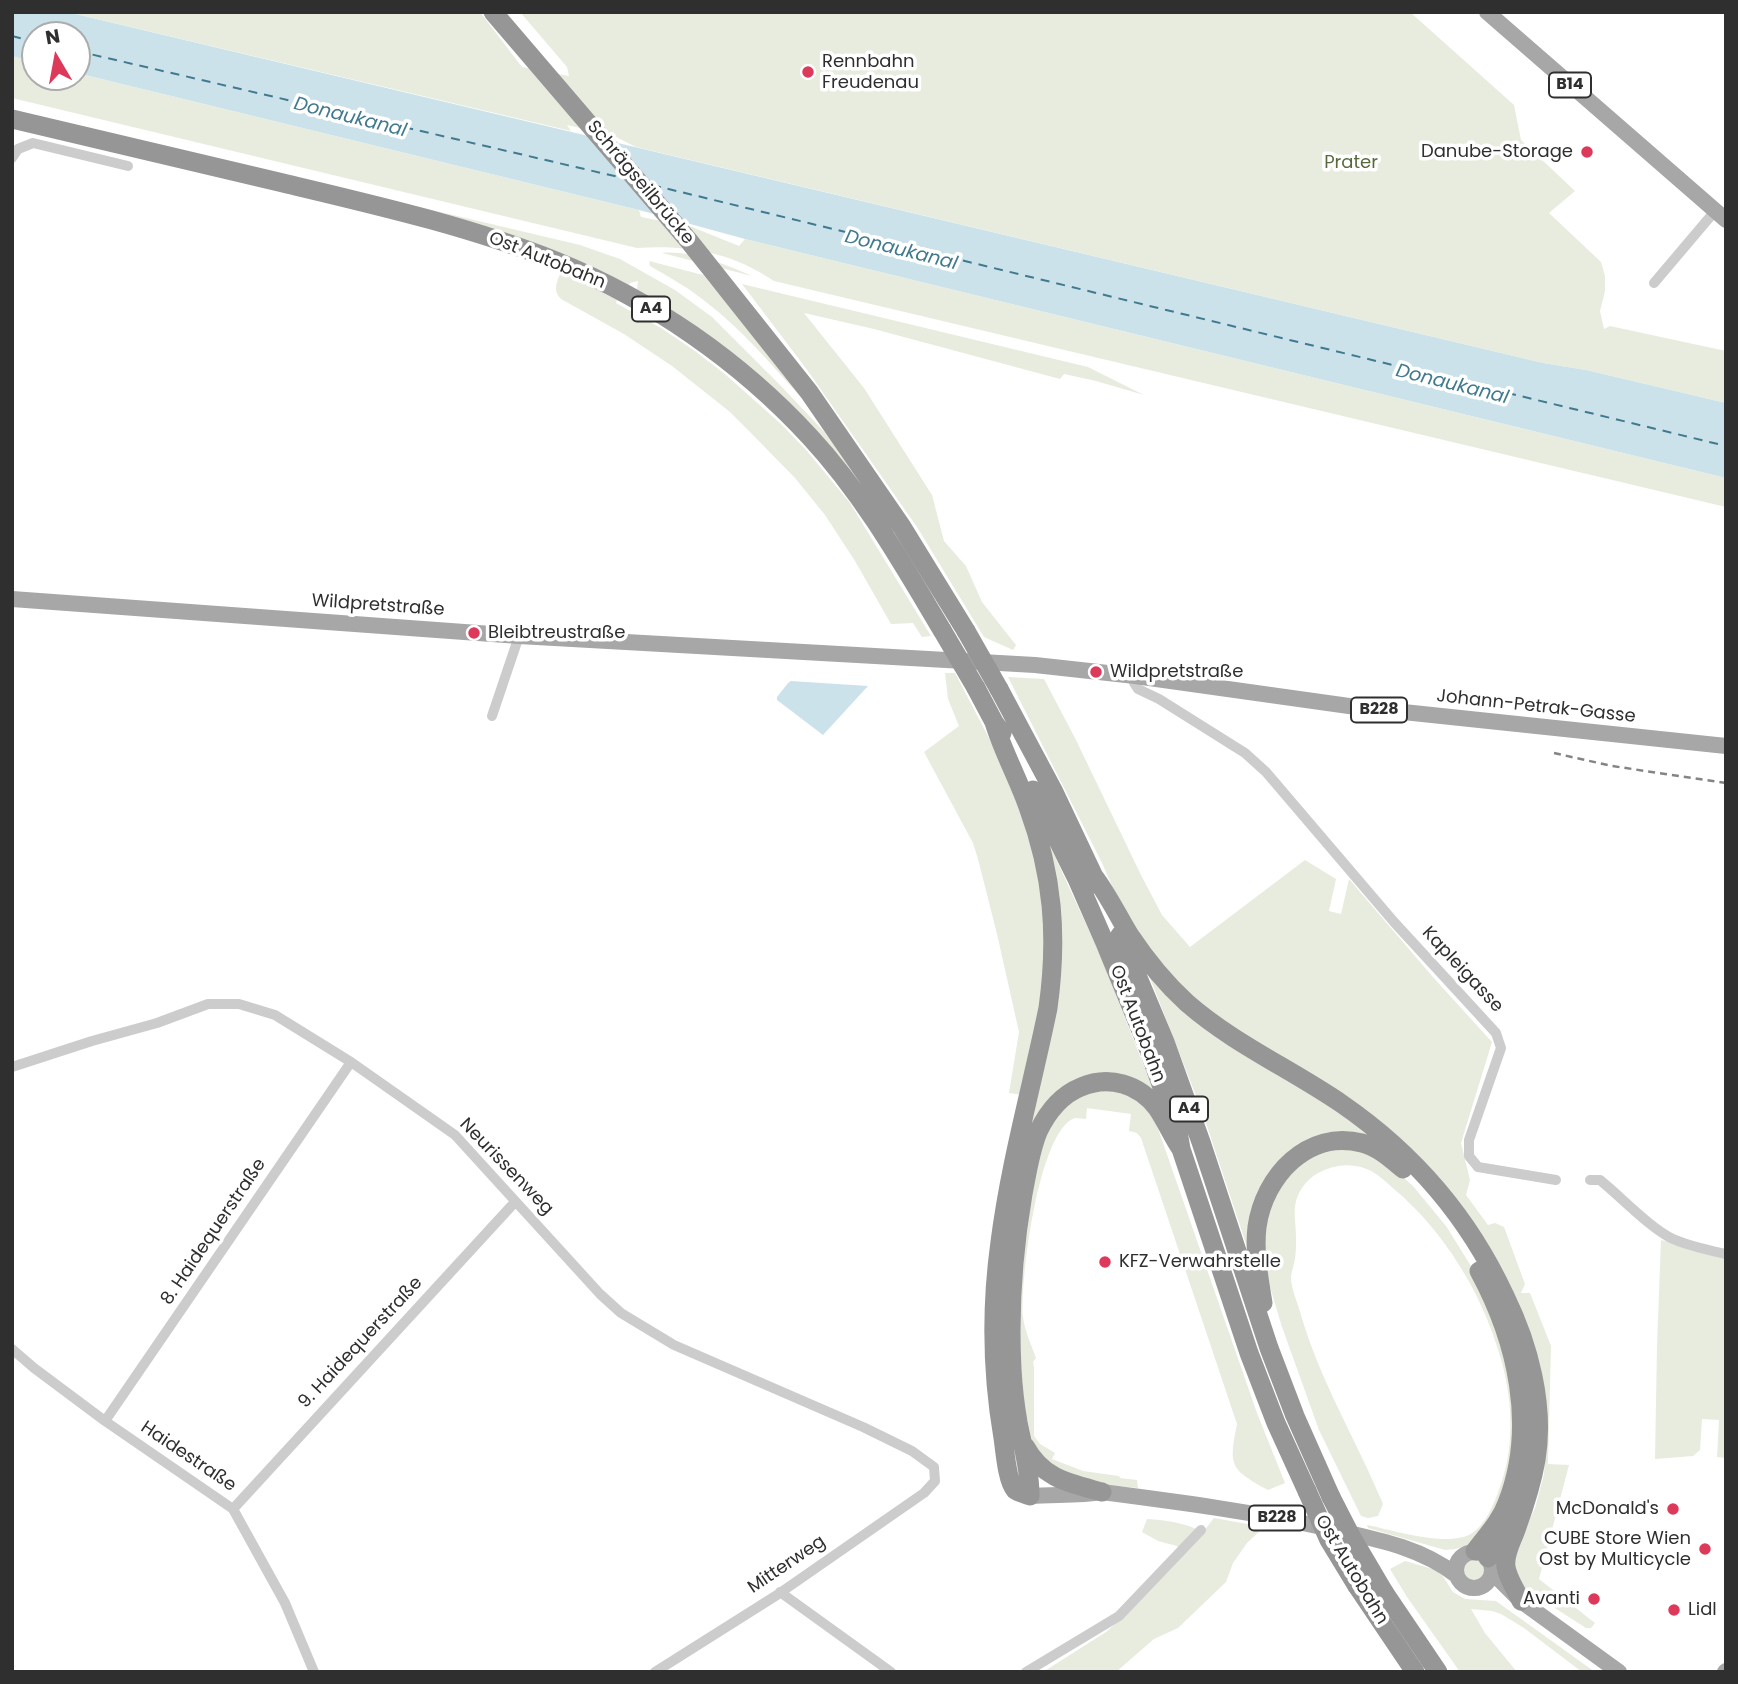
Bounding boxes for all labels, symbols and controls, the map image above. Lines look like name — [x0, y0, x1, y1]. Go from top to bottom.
north arrow — [21, 21, 91, 91]
text: N — [43, 22, 62, 51]
place label: Rennbahn Freudenau — [822, 51, 919, 94]
marker: Rennbahn Freudenau — [800, 64, 816, 80]
road number: B14 — [1549, 72, 1591, 97]
water label: Donaukanal — [291, 93, 409, 143]
street label: Schrägseilbrücke — [582, 117, 698, 249]
place label: Danube-Storage — [1421, 141, 1573, 163]
marker: Danube-Storage — [1579, 144, 1595, 160]
park label: Prater — [1324, 152, 1378, 174]
water label: Donaukanal — [842, 226, 960, 276]
street label: Ost Autobahn — [485, 228, 609, 294]
road number: A4 — [632, 296, 670, 322]
water label: Donaukanal — [1393, 360, 1511, 410]
street label: Wildpretstraße — [311, 591, 445, 621]
place label: Bleibtreustraße — [488, 622, 625, 644]
marker: Bleibtreustraße — [466, 625, 482, 641]
place label: Wildpretstraße — [1110, 661, 1243, 683]
marker: Wildpretstraße — [1088, 664, 1104, 680]
street label: Johann-Petrak-Gasse — [1435, 686, 1637, 728]
road number: B228 — [1351, 698, 1407, 722]
street label: Kapleigasse — [1417, 923, 1507, 1017]
street label: Ost Autobahn — [1105, 962, 1169, 1086]
road number: A4 — [1170, 1096, 1208, 1121]
street label: Neurissenweg — [454, 1114, 558, 1220]
street label: 8. Haidequerstraße — [157, 1155, 271, 1309]
place label: KFZ-Verwahrstelle — [1119, 1251, 1281, 1273]
marker: KFZ-Verwahrstelle — [1097, 1254, 1113, 1270]
street label: 9. Haidequerstraße — [294, 1273, 428, 1413]
street label: Haidestraße — [136, 1417, 240, 1497]
place label: McDonald's — [1556, 1498, 1659, 1520]
marker: McDonald's — [1665, 1501, 1681, 1517]
road number: B228 — [1249, 1506, 1305, 1530]
street label: Ost Autobahn — [1310, 1511, 1392, 1629]
place label: CUBE Store Wien Ost by Multicycle — [1539, 1528, 1691, 1570]
street label: Mitterweg — [744, 1531, 830, 1599]
marker: CUBE Store Wien Ost by Multicycle — [1697, 1541, 1713, 1557]
place label: Avanti — [1523, 1588, 1580, 1610]
marker: Avanti — [1586, 1591, 1602, 1607]
place label: Lidl — [1688, 1599, 1717, 1621]
marker: Lidl — [1666, 1602, 1682, 1618]

